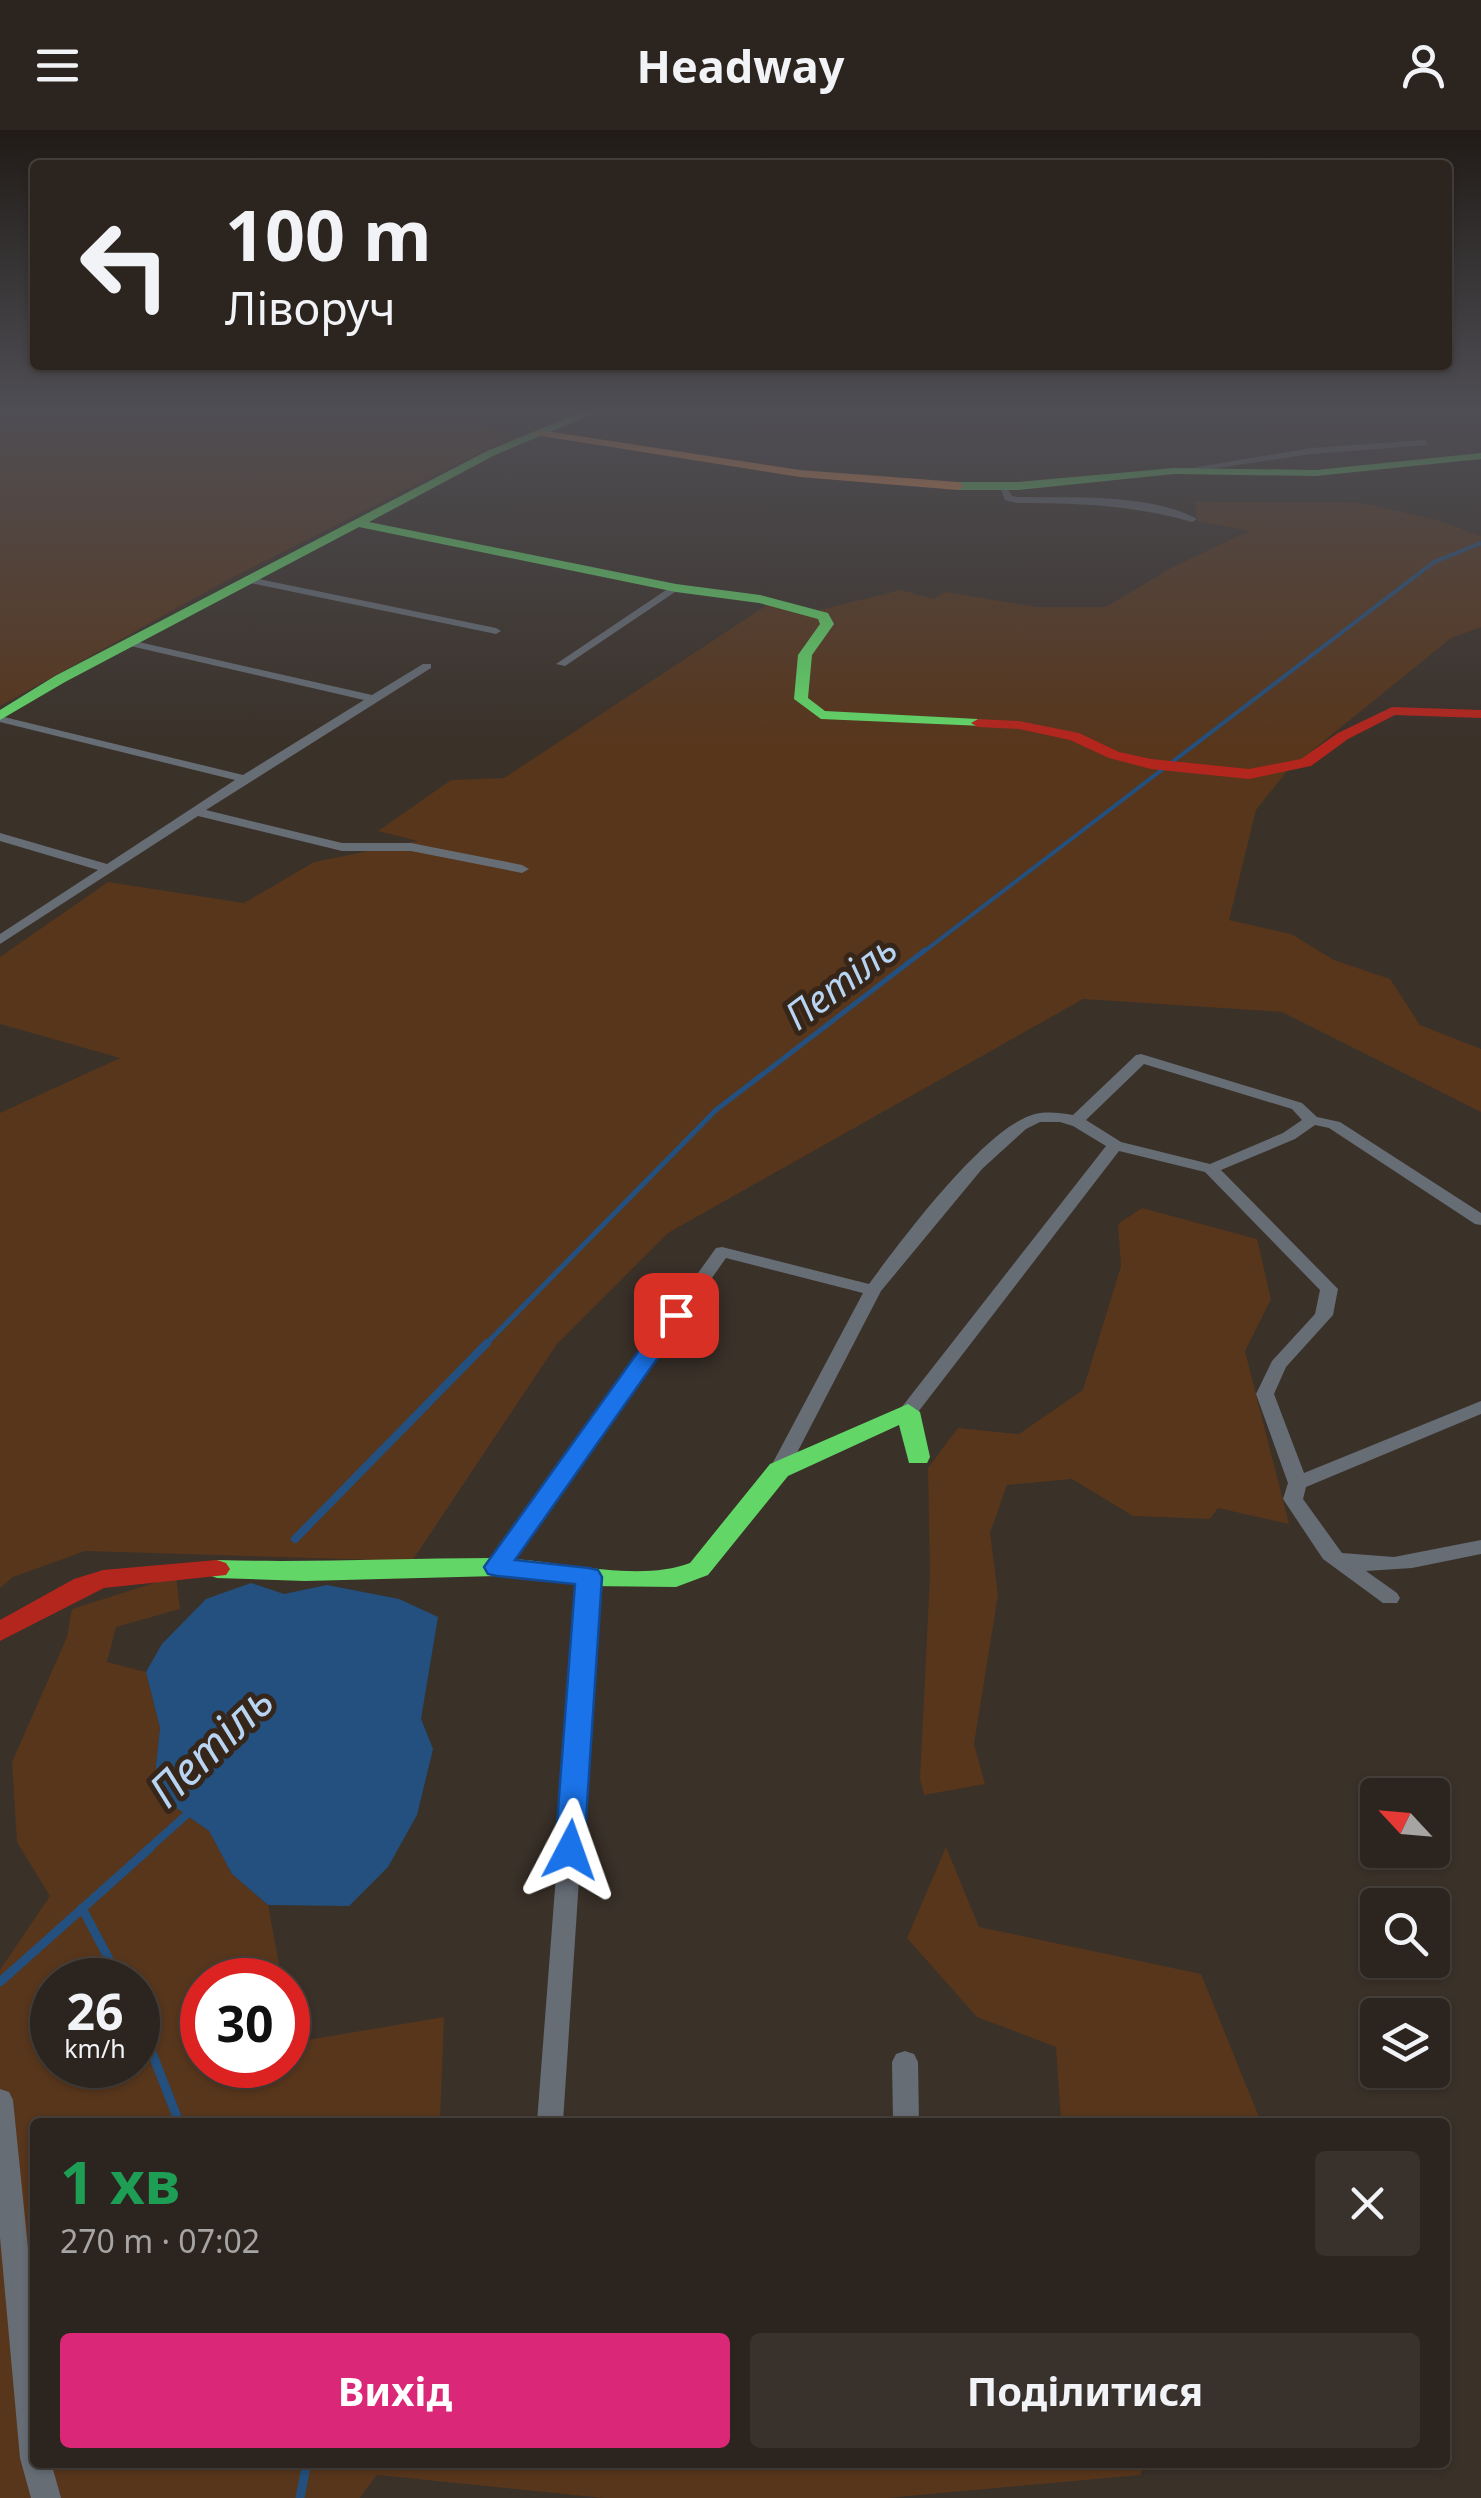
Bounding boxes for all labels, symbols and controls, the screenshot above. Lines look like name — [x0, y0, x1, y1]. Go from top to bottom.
text: Headway — [637, 35, 844, 96]
icon: menu — [30, 38, 85, 93]
icon: person — [1396, 38, 1451, 93]
text: 100 m — [225, 186, 432, 282]
icon: left — [60, 200, 190, 330]
text: Ліворуч — [225, 277, 396, 338]
water label: Петіль — [773, 922, 907, 1040]
pin — [634, 1273, 719, 1358]
icon: arrive — [649, 1288, 704, 1343]
water label: Петіль — [134, 1671, 286, 1819]
north arrow — [1360, 1778, 1450, 1868]
map controls — [1360, 1778, 1450, 2088]
position arrow — [518, 1798, 622, 1902]
button: search — [1360, 1888, 1450, 1978]
speed limit sign: 30 — [180, 1958, 310, 2088]
text: 26 — [66, 1977, 124, 2045]
button: layers — [1360, 1998, 1450, 2088]
text: km/h — [64, 2031, 126, 2065]
text: 1 хв — [60, 2140, 180, 2222]
button: close — [1315, 2151, 1420, 2256]
text: 270 m · 07:02 — [60, 2219, 260, 2262]
button: Вихід — [60, 2333, 730, 2448]
button: Поділитися — [750, 2333, 1420, 2448]

